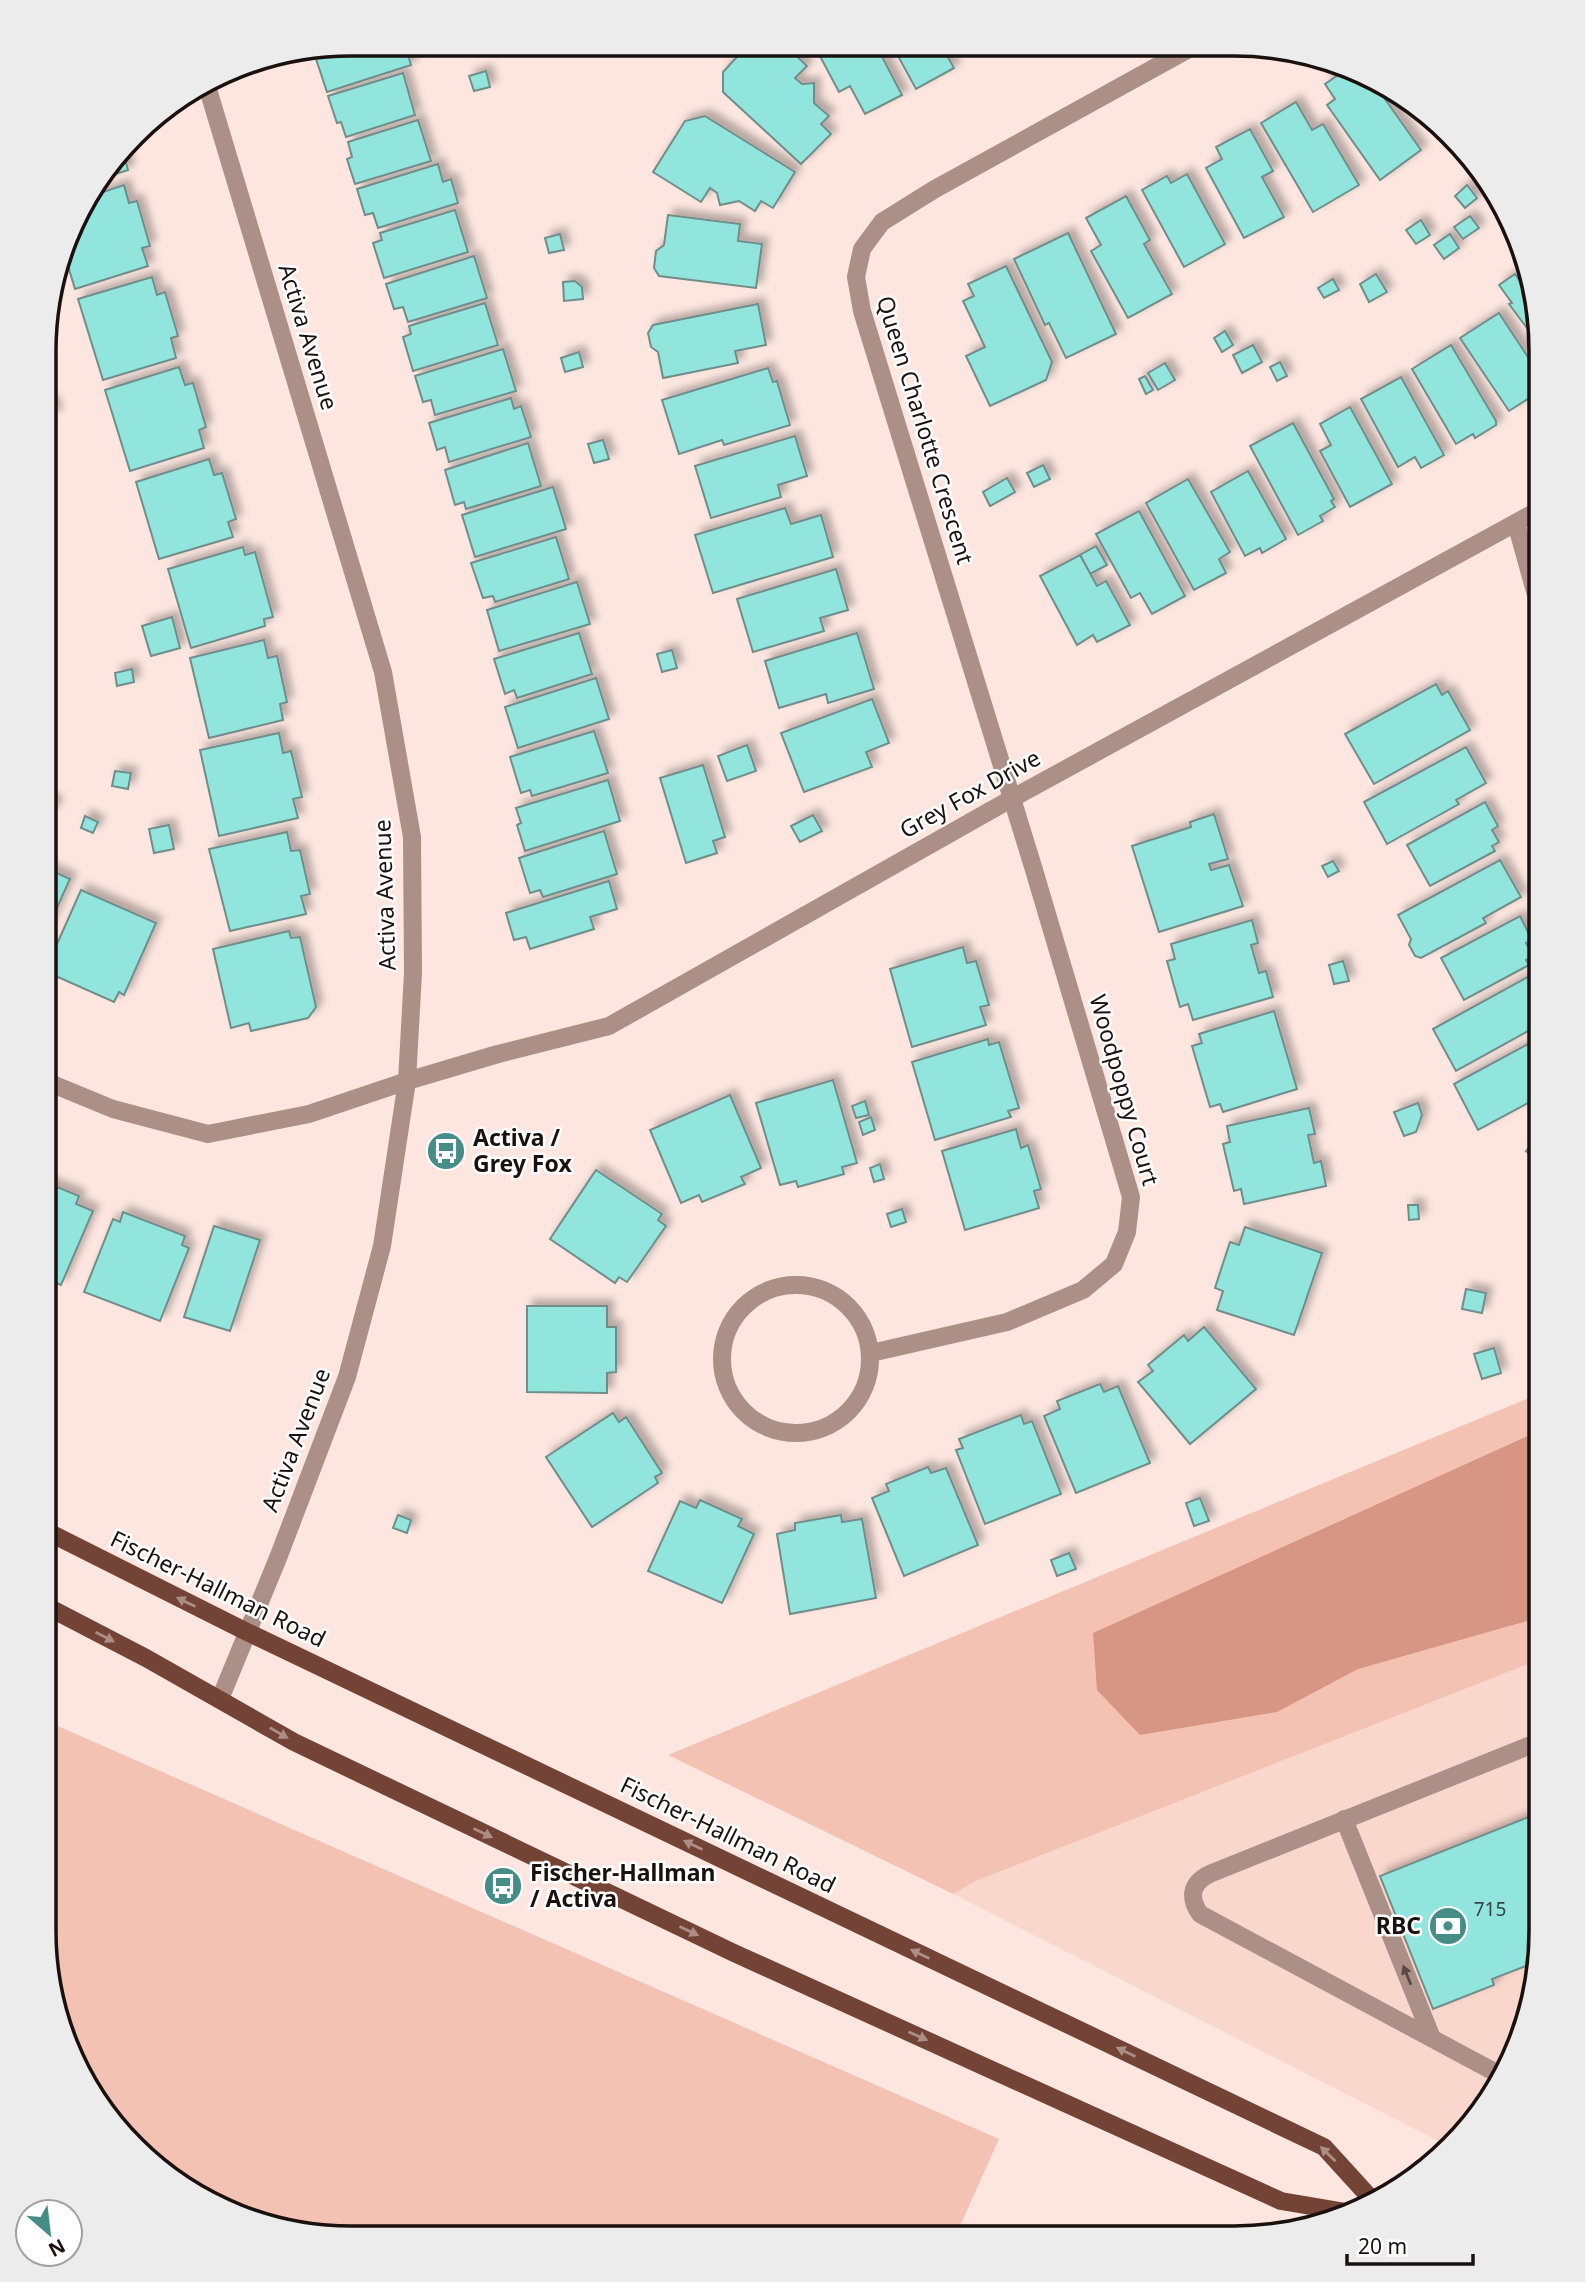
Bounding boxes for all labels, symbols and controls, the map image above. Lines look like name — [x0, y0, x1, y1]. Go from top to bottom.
street label: Activa Avenue — [272, 260, 346, 414]
street label: Queen Charlotte Crescent — [870, 292, 982, 568]
street label: Grey Fox Drive — [893, 741, 1046, 845]
street label: Activa Avenue — [365, 819, 403, 971]
street label: Woodpoppy Court — [1082, 991, 1167, 1189]
place label: Activa / Grey Fox — [473, 1121, 572, 1179]
bus stop icon: Activa / Grey Fox — [425, 1130, 467, 1172]
street label: Activa Avenue — [253, 1363, 337, 1516]
street label: Fischer-Hallman Road — [105, 1522, 331, 1654]
one-way arrow — [176, 1596, 196, 1607]
one-way arrow — [95, 1631, 115, 1642]
one-way arrow — [269, 1727, 288, 1740]
street label: Fischer-Hallman Road — [615, 1768, 841, 1900]
one-way arrow — [473, 1827, 493, 1839]
one-way arrow — [683, 1839, 703, 1851]
place label: Fischer-Hallman / Activa — [530, 1856, 715, 1914]
bus stop icon: Fischer-Hallman / Activa — [482, 1865, 524, 1907]
house number: 715 — [1474, 1896, 1506, 1922]
bank icon: RBC — [1427, 1905, 1469, 1947]
place label: RBC — [1376, 1909, 1421, 1941]
one-way arrow — [678, 1926, 699, 1937]
one-way arrow — [910, 1948, 930, 1960]
one-way arrow — [1401, 1964, 1412, 1985]
one-way arrow — [907, 2031, 928, 2042]
one-way arrow — [1116, 2046, 1136, 2058]
one-way arrow — [1320, 2145, 1337, 2162]
north arrow — [14, 2198, 84, 2268]
scale bar — [1347, 2222, 1473, 2266]
text: 20 m — [1358, 2232, 1407, 2260]
text: N — [44, 2233, 70, 2263]

